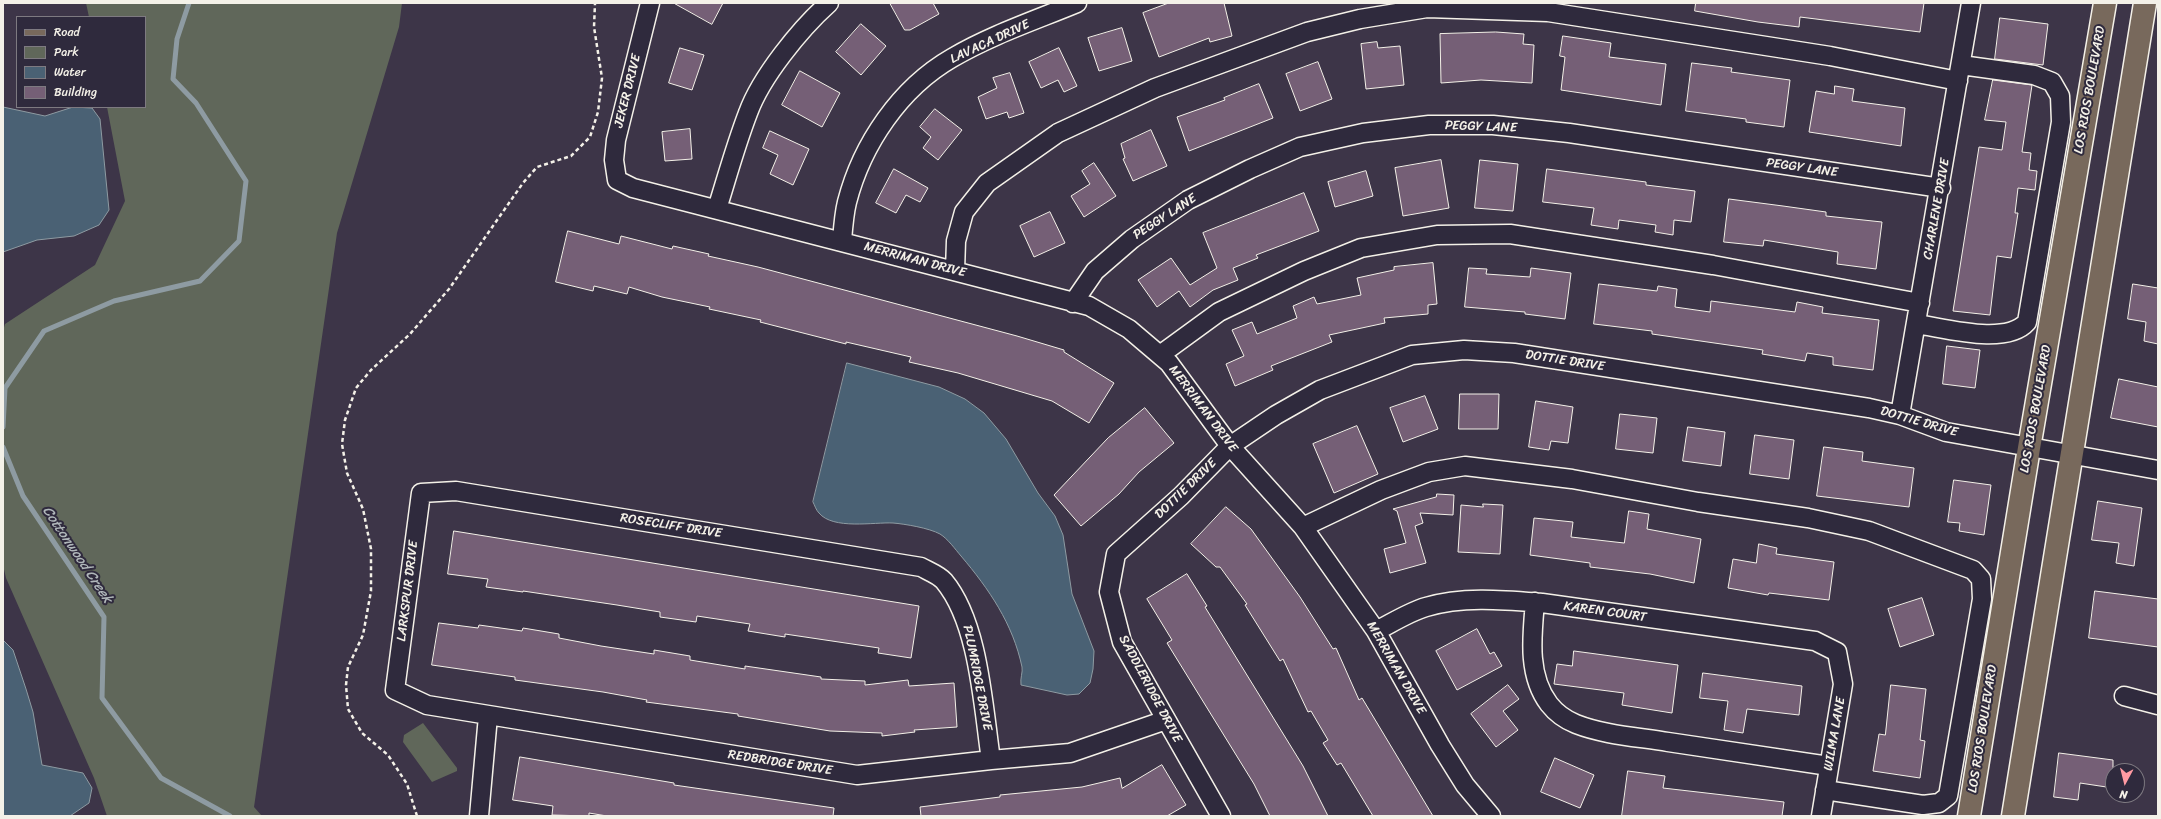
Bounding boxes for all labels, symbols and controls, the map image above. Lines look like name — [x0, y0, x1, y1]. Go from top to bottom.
legend — [16, 16, 146, 108]
street label: LAVACA DRIVE — [948, 17, 1032, 67]
text: Road — [54, 21, 80, 43]
street label: LOS RIOS BOULEVARD — [2071, 25, 2109, 155]
text: Park — [54, 41, 79, 63]
street label: JEKER DRIVE — [611, 53, 645, 129]
text: Water — [54, 61, 86, 83]
text: Building — [54, 81, 97, 103]
street label: PEGGY LANE — [1445, 118, 1517, 136]
street label: PEGGY LANE — [1765, 155, 1839, 181]
street label: CHARLENE DRIVE — [1920, 157, 1954, 261]
street label: PEGGY LANE — [1131, 191, 1199, 243]
street label: MERRIMAN DRIVE — [862, 239, 968, 281]
street label: LOS RIOS BOULEVARD — [2017, 344, 2055, 474]
street label: DOTTIE DRIVE — [1524, 347, 1606, 375]
street label: MERRIMAN DRIVE — [1165, 362, 1241, 456]
street label: DOTTIE DRIVE — [1878, 403, 1960, 441]
street label: DOTTIE DRIVE — [1152, 456, 1220, 522]
water label: Cottonwood Creek — [38, 503, 116, 607]
street label: ROSECLIFF DRIVE — [619, 510, 723, 542]
street label: LARKSPUR DRIVE — [394, 540, 422, 642]
street label: KAREN COURT — [1563, 598, 1647, 626]
street label: MERRIMAN DRIVE — [1363, 619, 1429, 717]
street label: PLUMRIDGE DRIVE — [959, 624, 995, 732]
street label: SADDLERIDGE DRIVE — [1115, 633, 1185, 745]
street label: LOS RIOS BOULEVARD — [1965, 664, 2001, 794]
street label: WILMA LANE — [1821, 696, 1849, 772]
street label: REDBRIDGE DRIVE — [727, 747, 833, 779]
north arrow — [2105, 763, 2145, 803]
text: N — [2119, 785, 2129, 804]

